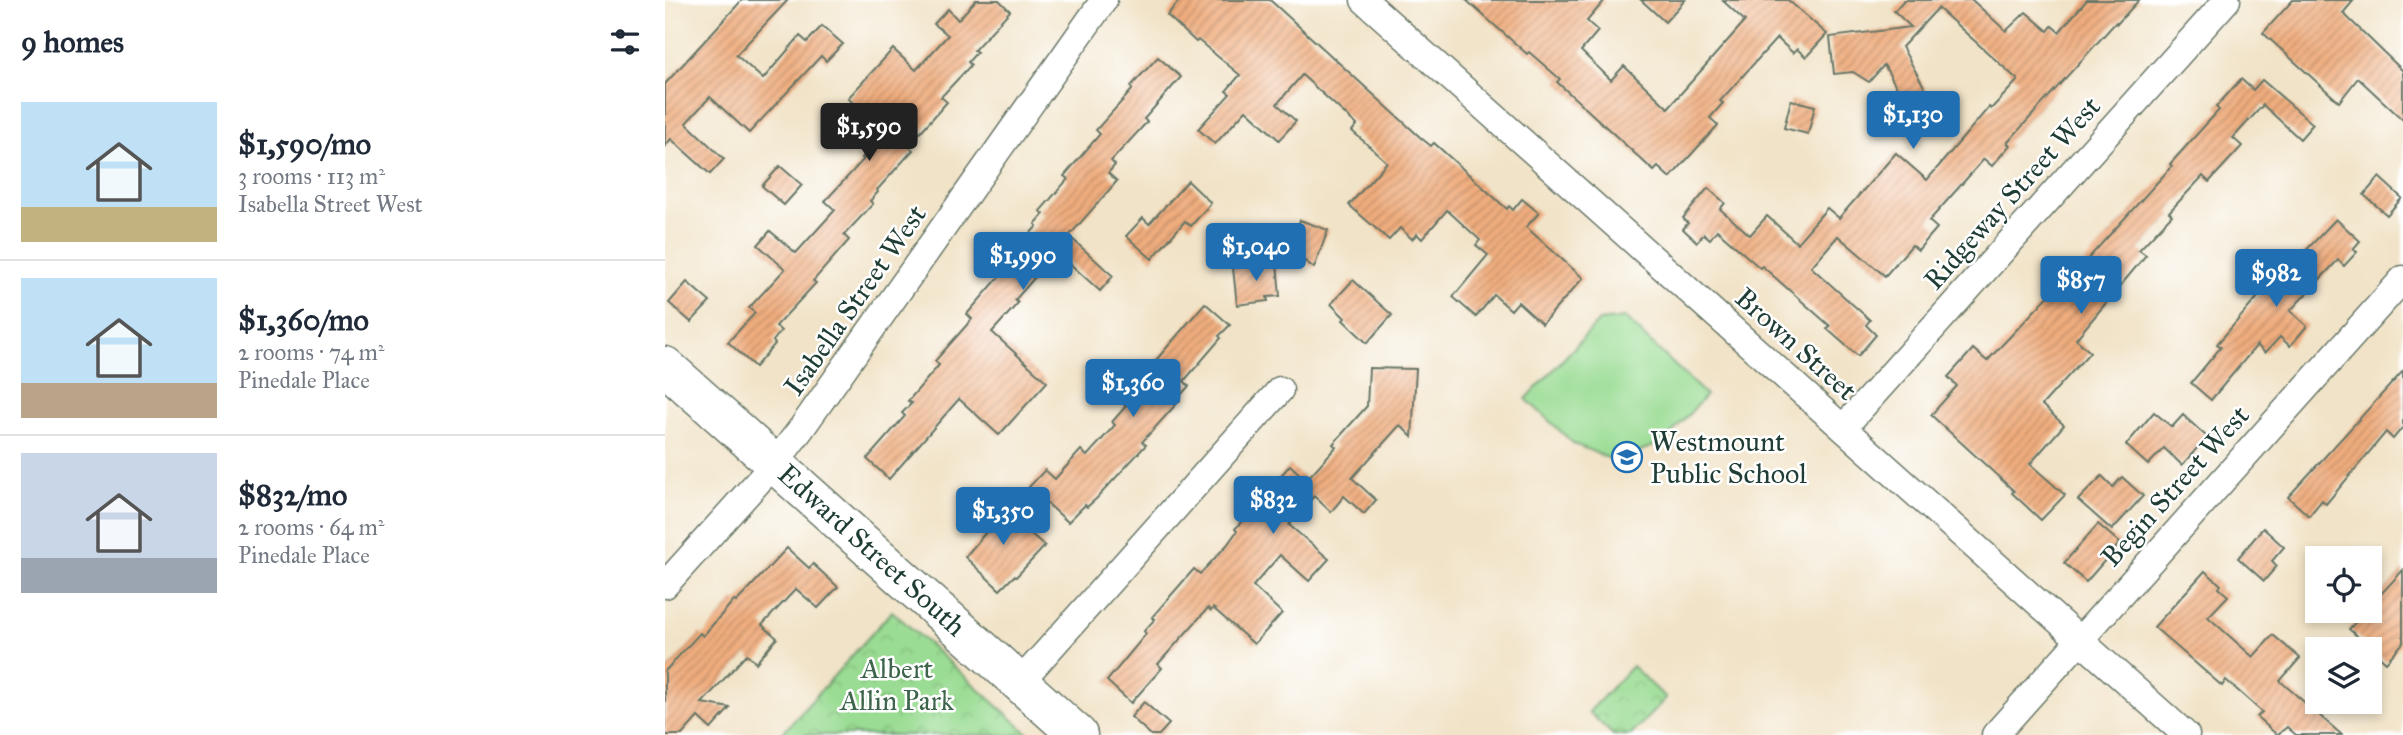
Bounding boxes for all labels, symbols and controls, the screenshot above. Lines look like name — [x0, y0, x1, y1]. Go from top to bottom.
icon: filters — [606, 23, 644, 61]
text: 9 homes — [21, 24, 124, 60]
street label: Ridgeway Street West — [1916, 89, 2108, 297]
pin: $1,130 — [1856, 92, 1970, 151]
text: $1,130 — [1883, 100, 1943, 128]
pin: $1,590 — [812, 104, 926, 163]
text: $1,590 — [837, 112, 901, 140]
text: $1,590/mo — [238, 126, 371, 162]
icon: home — [77, 130, 161, 214]
text: 3 rooms · 113 m² — [238, 162, 385, 190]
text: Isabella Street West — [238, 190, 423, 218]
street label: Isabella Street West — [776, 198, 934, 402]
pin: $1,040 — [1199, 224, 1313, 283]
pin: $1,990 — [966, 232, 1080, 292]
text: $1,040 — [1222, 232, 1290, 260]
text: $1,990 — [990, 241, 1056, 269]
pin: $982 — [2235, 250, 2317, 309]
pin: $857 — [2040, 256, 2122, 316]
text: $982 — [2251, 258, 2301, 286]
text: $857 — [2057, 265, 2106, 293]
street label: Brown Street — [1728, 280, 1864, 408]
text: $1,360/mo — [238, 302, 369, 338]
icon: home — [77, 306, 161, 390]
text: 2 rooms · 74 m² — [238, 338, 384, 366]
pin: $1,360 — [1076, 360, 1190, 419]
text: Pinedale Place — [238, 366, 370, 394]
text: $1,360 — [1101, 368, 1165, 396]
street label: Begin Street West — [2093, 398, 2257, 574]
place label: Westmount Public School — [1650, 424, 1807, 491]
school or university icon: Westmount Public School — [1610, 440, 1644, 474]
street label: Edward Street South — [771, 456, 974, 644]
pin: $832 — [1232, 476, 1314, 536]
text: $832/mo — [238, 477, 347, 513]
icon: home — [77, 481, 161, 565]
text: $832 — [1250, 485, 1296, 513]
pin: $1,350 — [946, 488, 1060, 547]
text: $1,350 — [972, 496, 1034, 524]
text: 2 rooms · 64 m² — [238, 513, 384, 541]
text: Pinedale Place — [238, 541, 370, 569]
map controls — [2305, 546, 2382, 714]
button: locate — [2305, 546, 2382, 623]
button: layers — [2305, 637, 2382, 714]
park label: Albert Allin Park — [839, 651, 954, 718]

